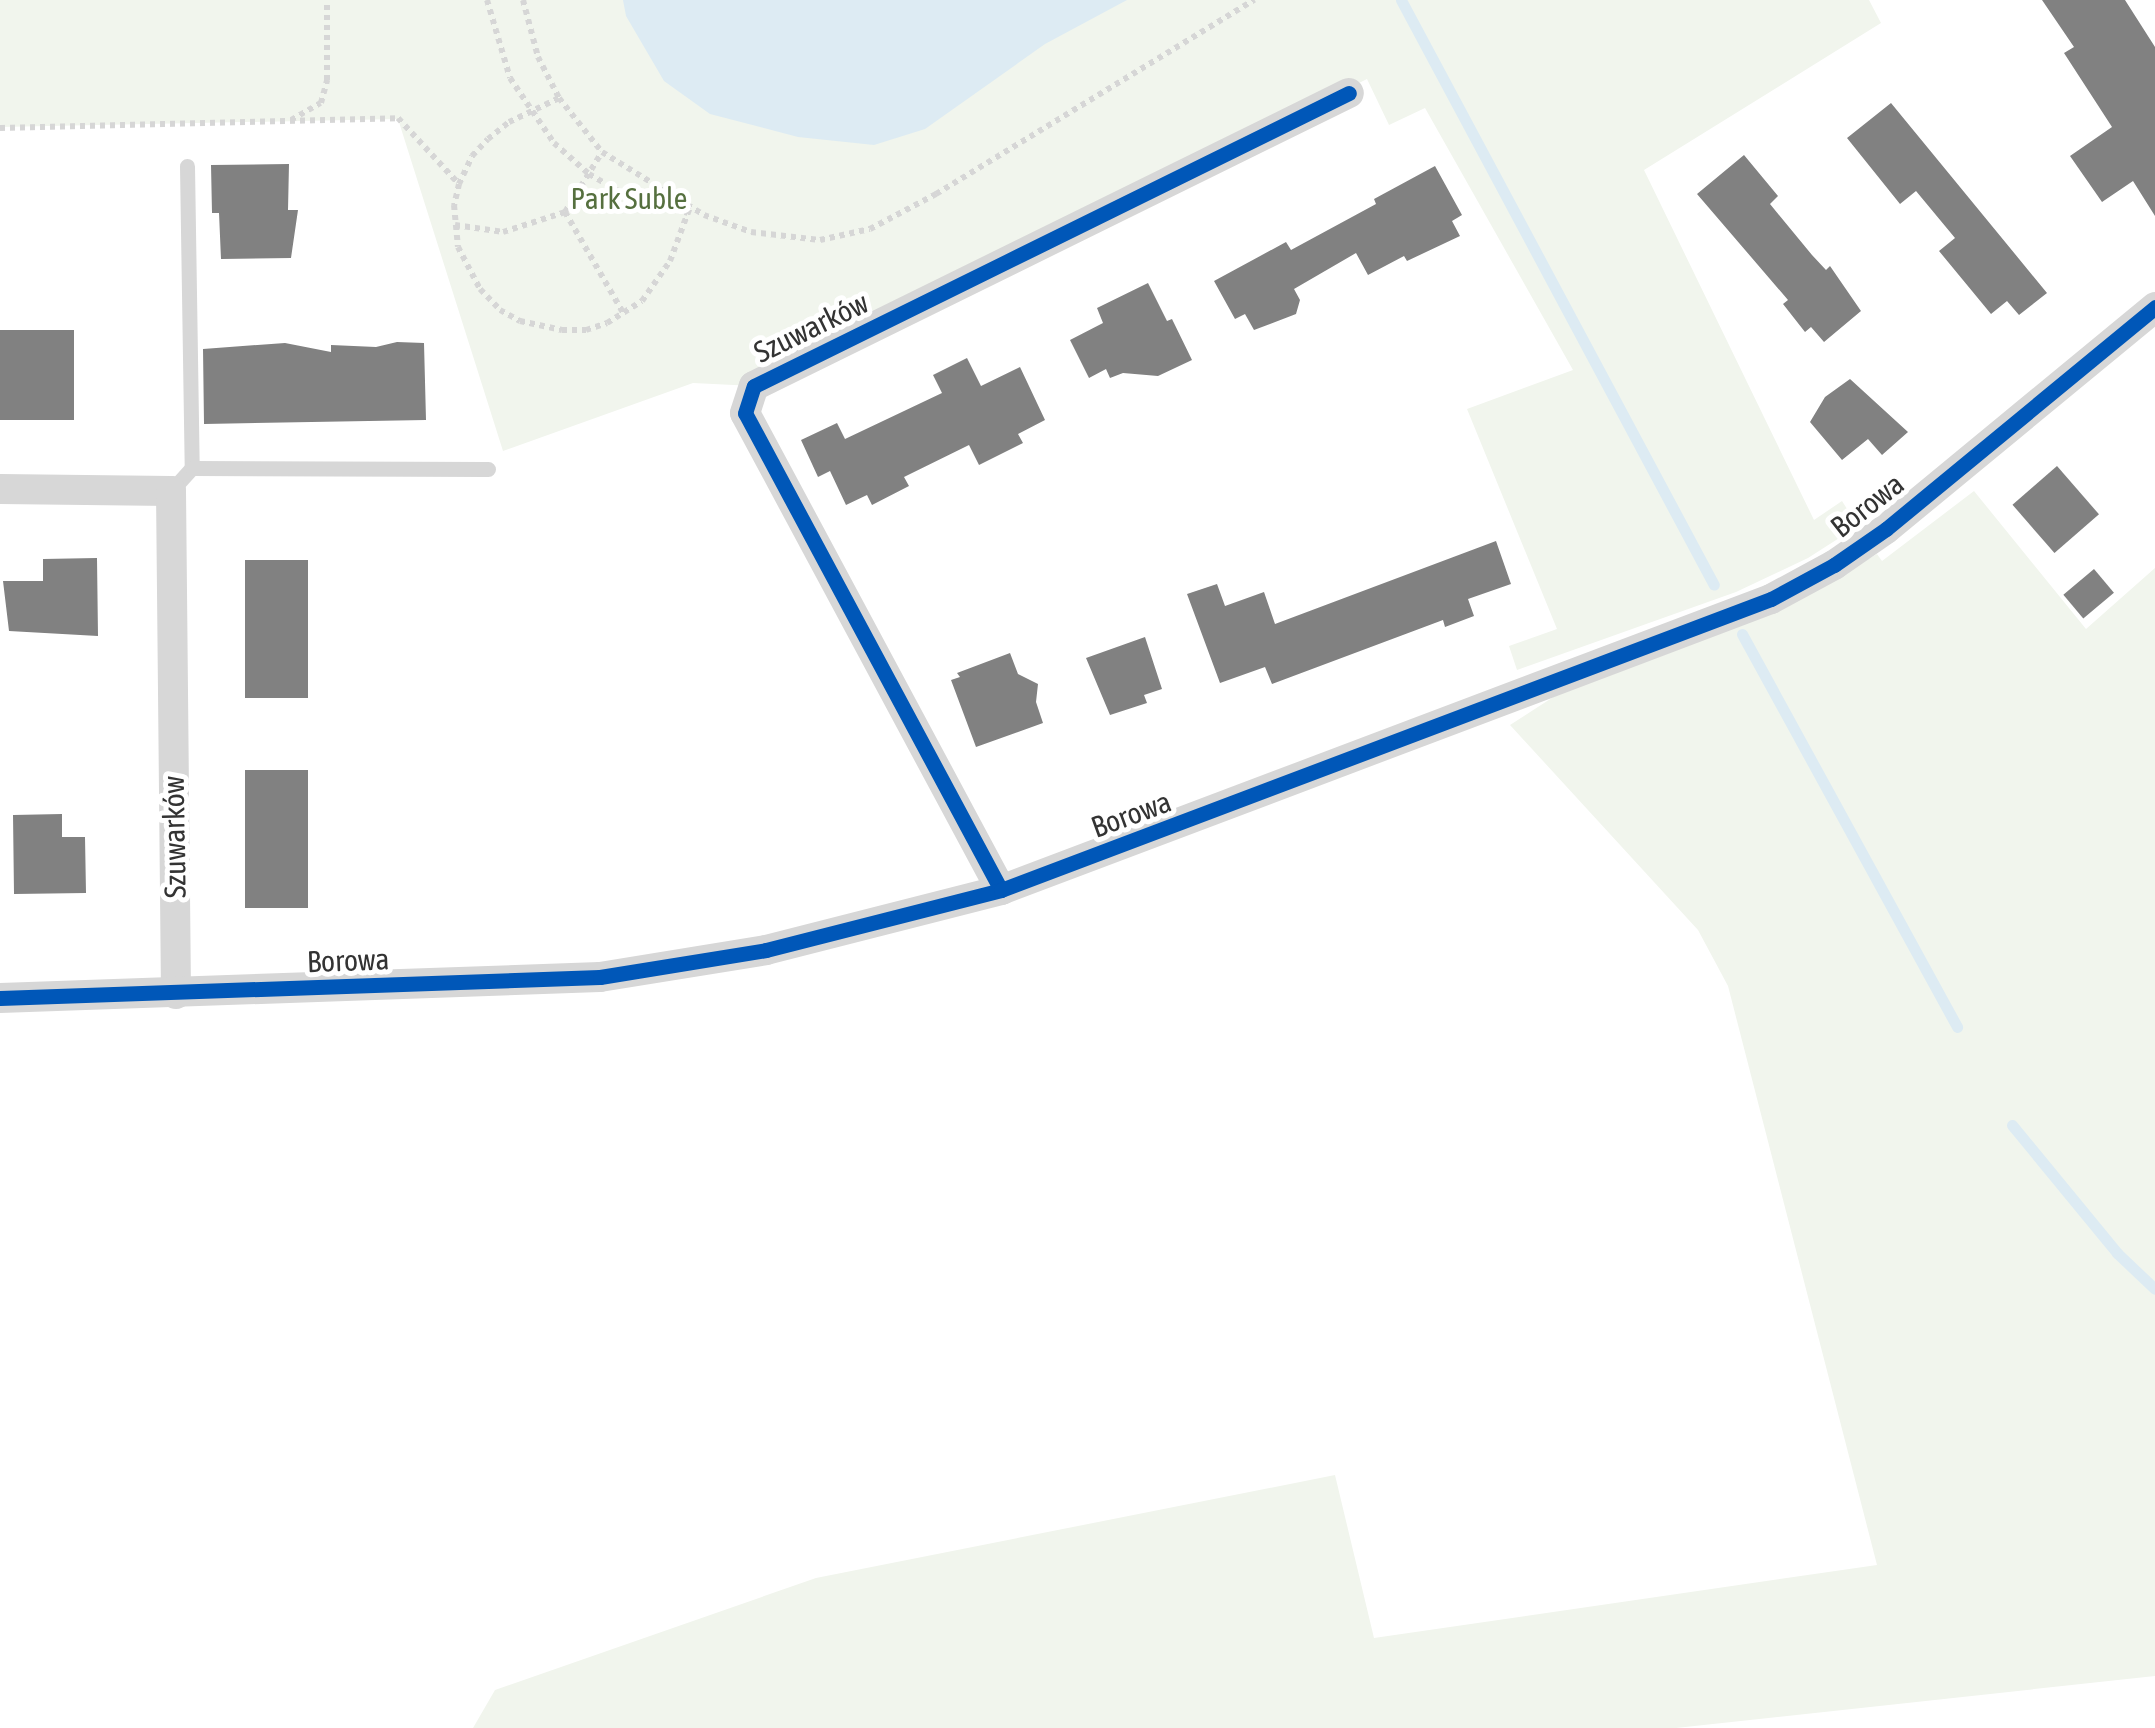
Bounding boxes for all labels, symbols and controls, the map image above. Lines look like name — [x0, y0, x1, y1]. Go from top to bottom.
park label: Park Suble — [571, 180, 687, 216]
street label: Szuwarków — [748, 284, 874, 370]
street label: Borowa — [1823, 465, 1911, 545]
street label: Szuwarków — [155, 775, 193, 899]
street label: Borowa — [1086, 783, 1176, 845]
street label: Borowa — [306, 941, 390, 979]

